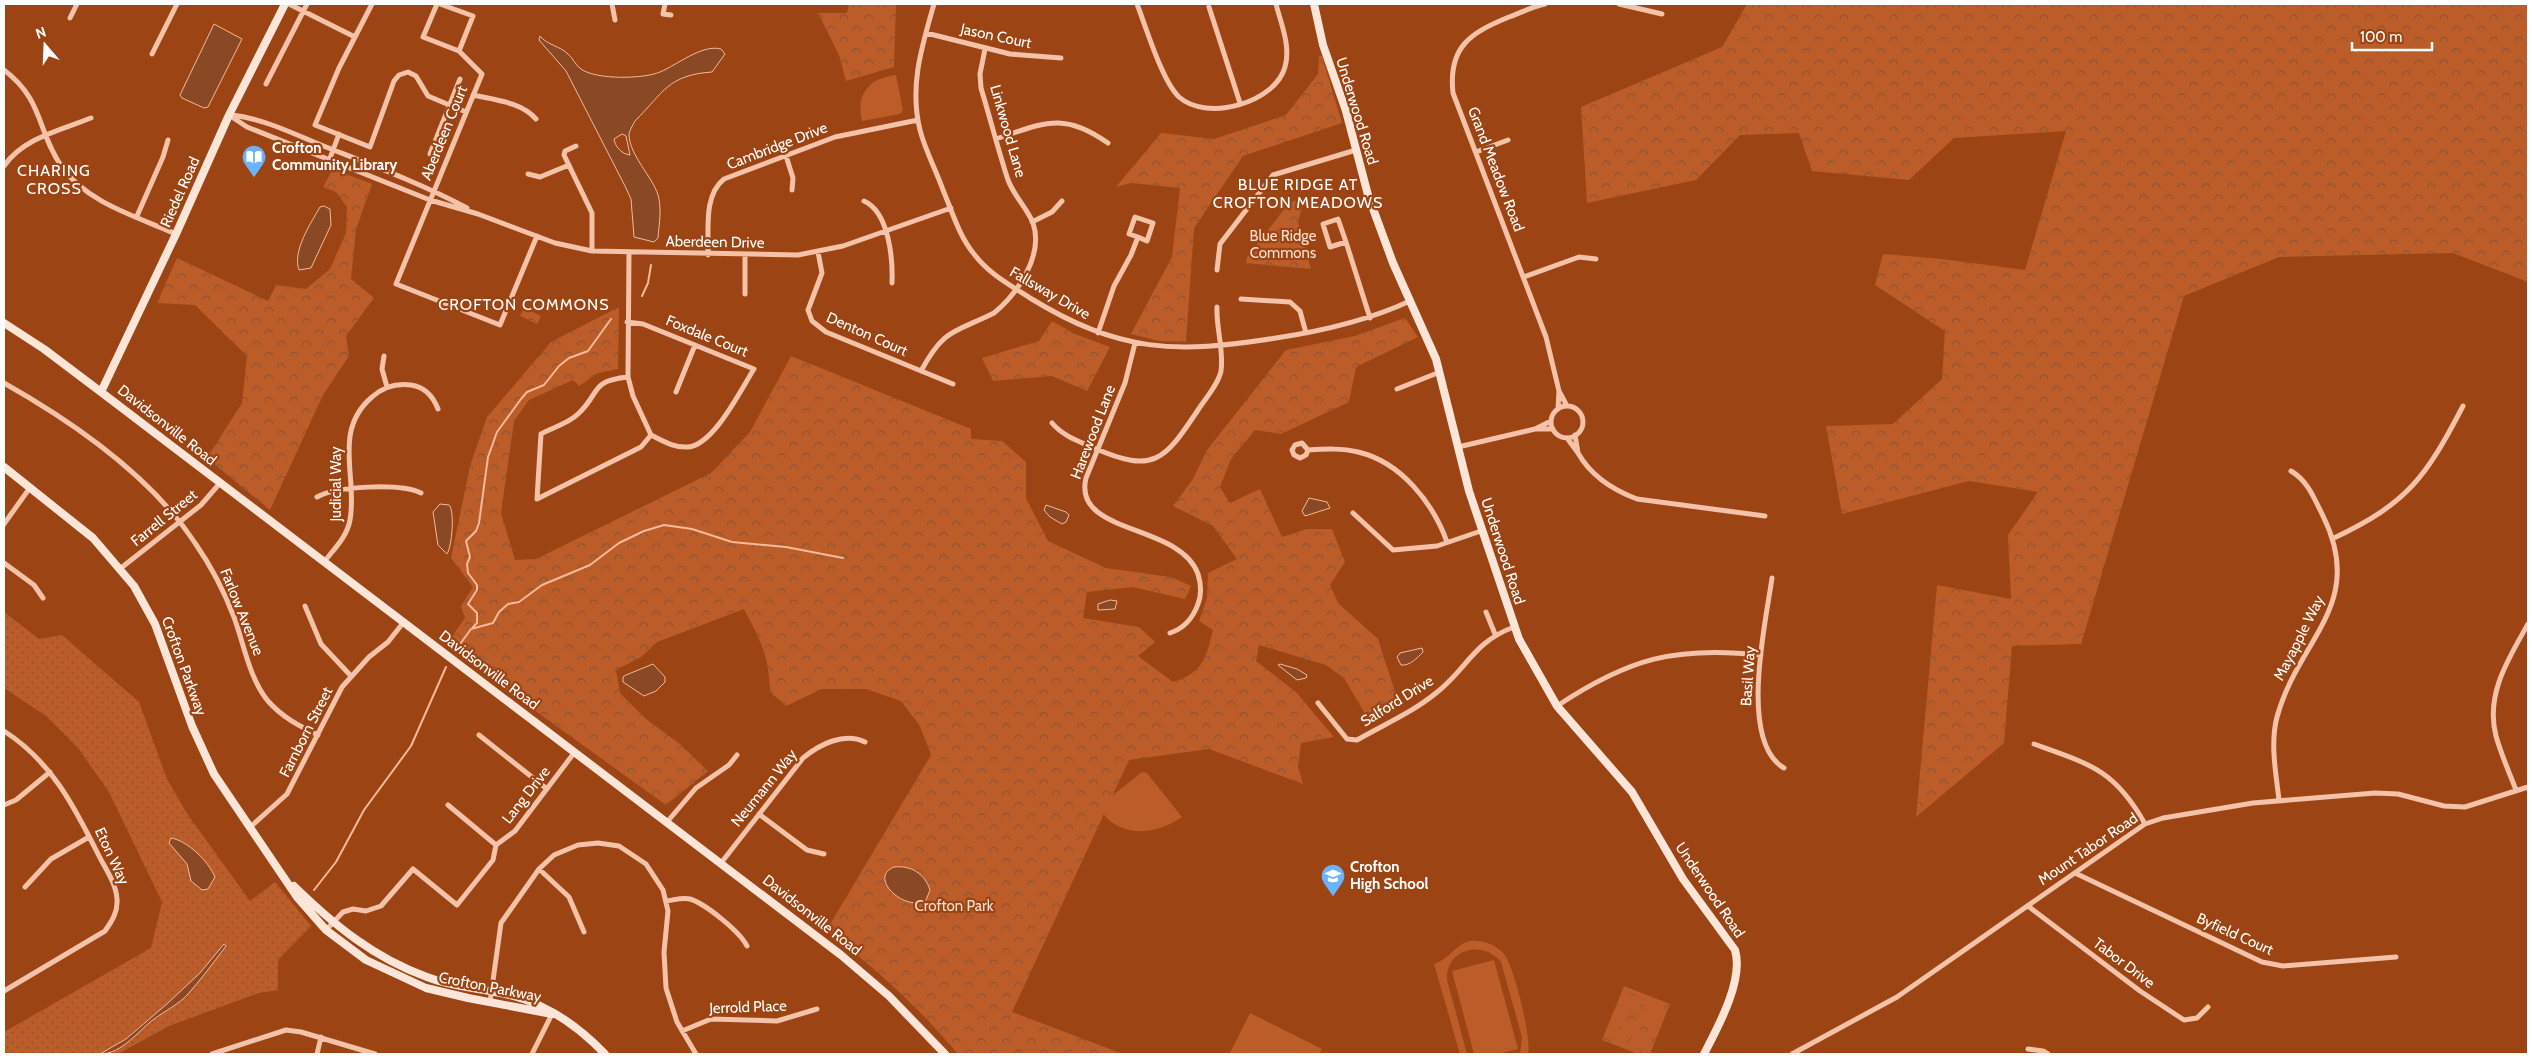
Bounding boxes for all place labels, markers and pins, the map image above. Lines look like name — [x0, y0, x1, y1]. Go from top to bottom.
place label: Crofton Community Library — [272, 139, 398, 174]
library icon: Crofton Community Library — [241, 144, 267, 178]
place label: Crofton High School — [1350, 858, 1428, 893]
school or university icon: Crofton High School — [1320, 863, 1346, 897]

